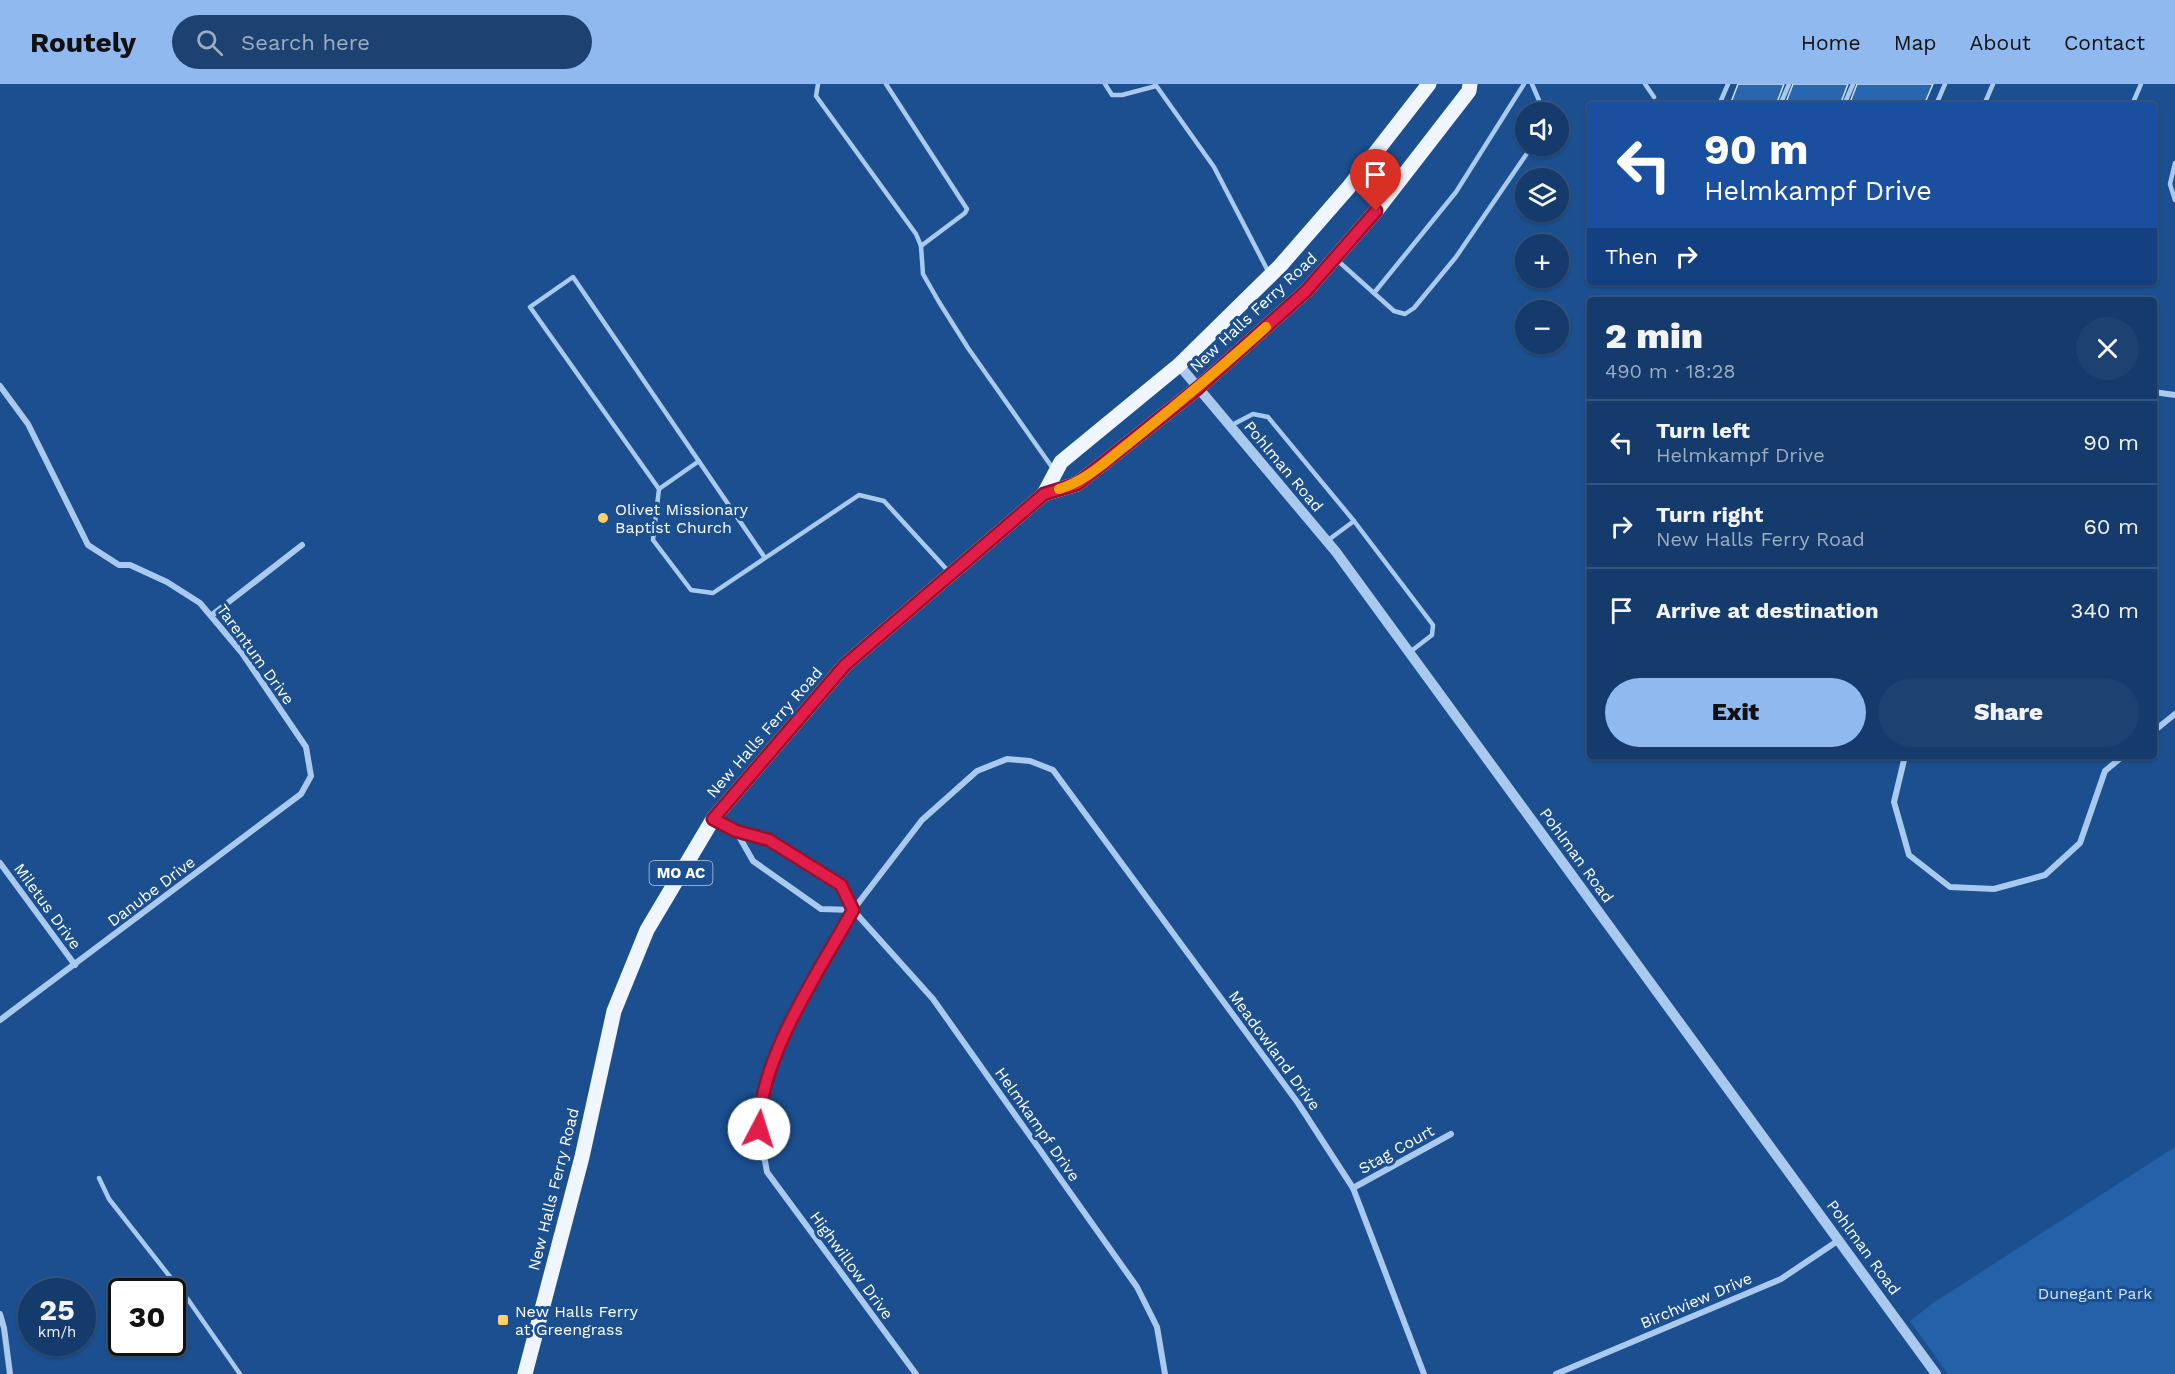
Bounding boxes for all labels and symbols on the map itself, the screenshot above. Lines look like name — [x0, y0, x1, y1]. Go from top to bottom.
pin — [1350, 149, 1401, 211]
street label: New Halls Ferry Road — [1186, 248, 1321, 376]
street label: Pohlman Road — [1240, 417, 1327, 516]
place label: Olivet Missionary Baptist Church — [615, 500, 749, 537]
marker: Olivet Missionary Baptist Church — [596, 511, 610, 525]
street label: Tarentum Drive — [213, 600, 298, 708]
street label: New Halls Ferry Road — [702, 663, 826, 802]
street label: Pohlman Road — [1536, 804, 1617, 906]
street label: Danube Drive — [104, 852, 199, 931]
street label: Miletus Drive — [10, 859, 85, 953]
road number: MO AC — [650, 861, 712, 885]
street label: Meadowland Drive — [1225, 987, 1325, 1114]
street label: Helmkampf Drive — [991, 1064, 1084, 1185]
position arrow — [727, 1097, 791, 1161]
street label: New Halls Ferry Road — [524, 1106, 583, 1272]
street label: Stag Court — [1355, 1121, 1437, 1178]
street label: Pohlman Road — [1823, 1196, 1904, 1298]
street label: Highwillow Drive — [806, 1207, 897, 1323]
street label: Birchview Drive — [1637, 1268, 1755, 1333]
speed limit sign: 30 — [108, 1278, 186, 1356]
park label: Dunegant Park — [2038, 1284, 2152, 1303]
place label: New Halls Ferry at Greengrass — [515, 1302, 639, 1339]
marker: New Halls Ferry at Greengrass — [496, 1313, 510, 1327]

